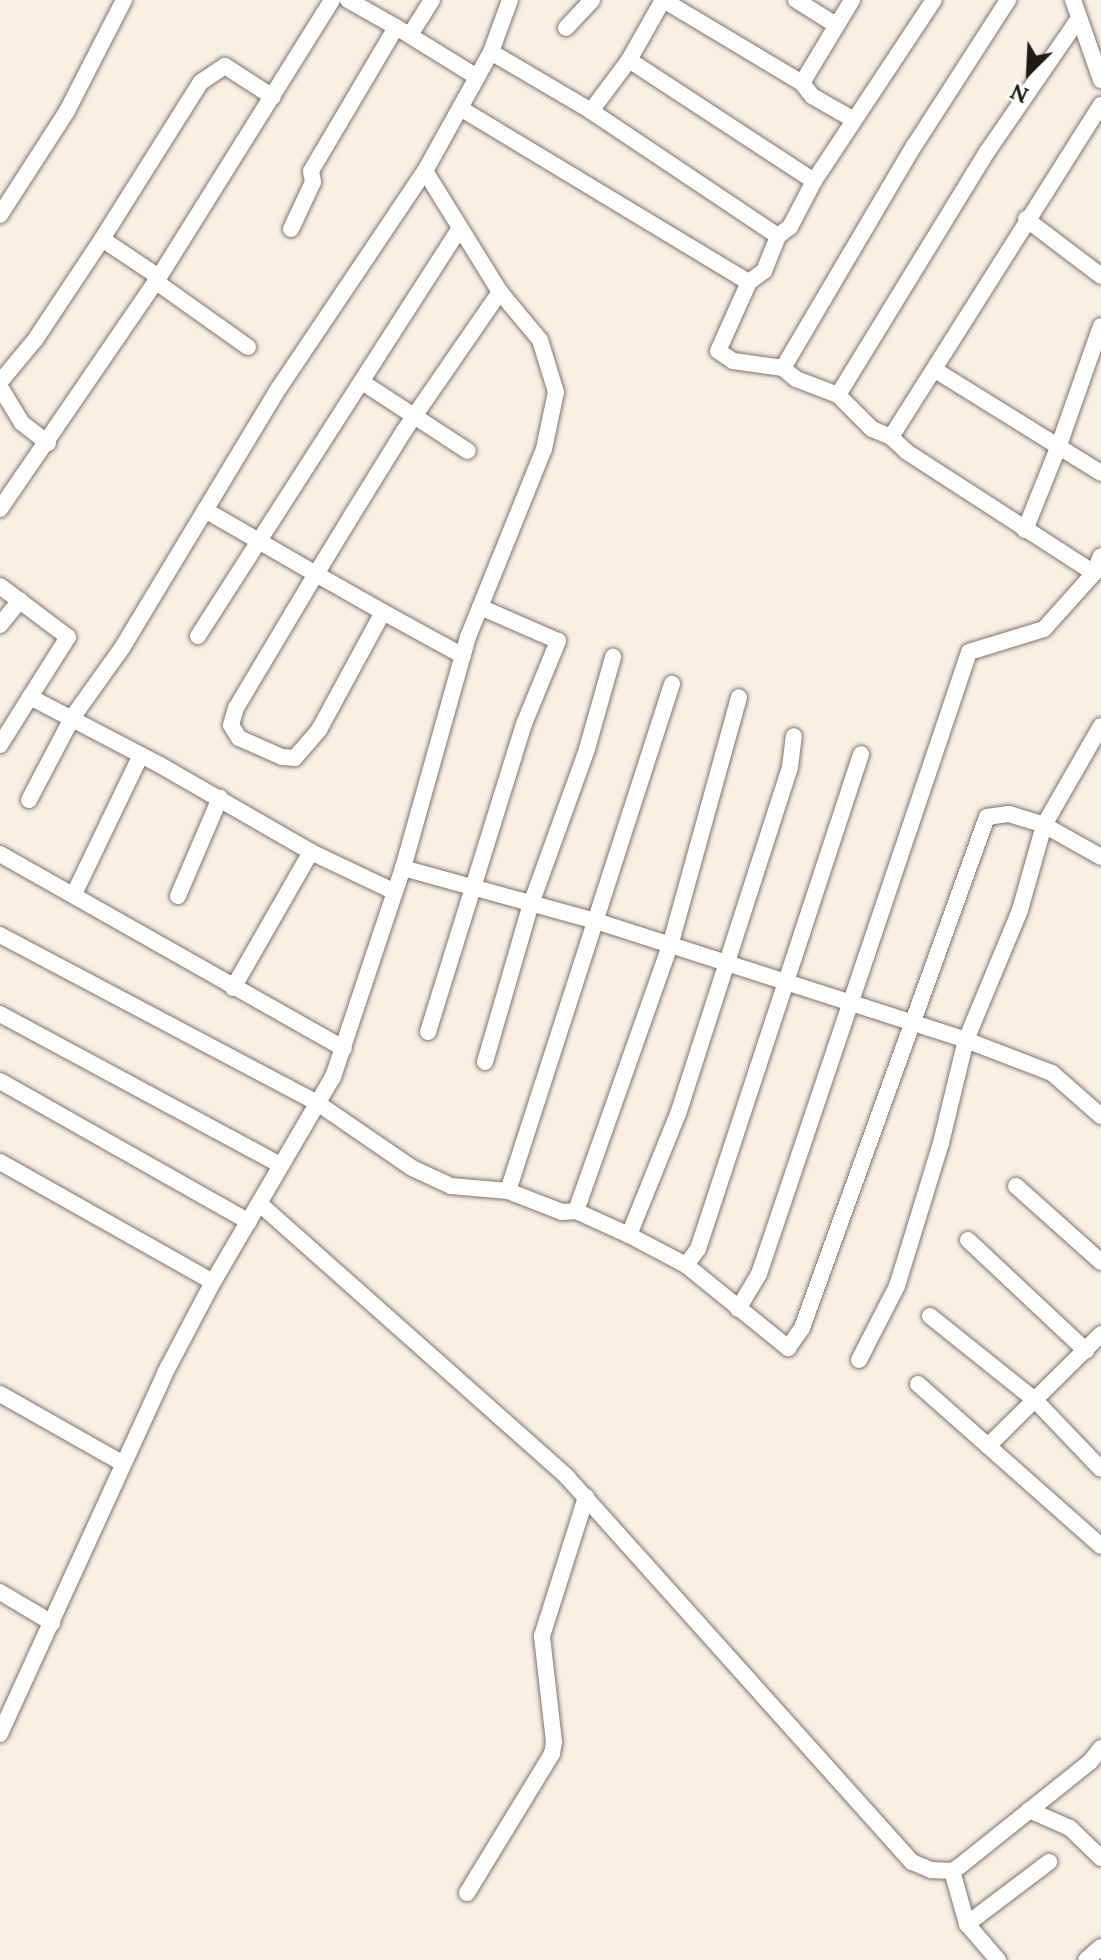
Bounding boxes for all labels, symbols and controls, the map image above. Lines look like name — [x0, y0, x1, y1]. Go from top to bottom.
north arrow — [989, 32, 1069, 112]
text: N — [1006, 78, 1033, 110]

